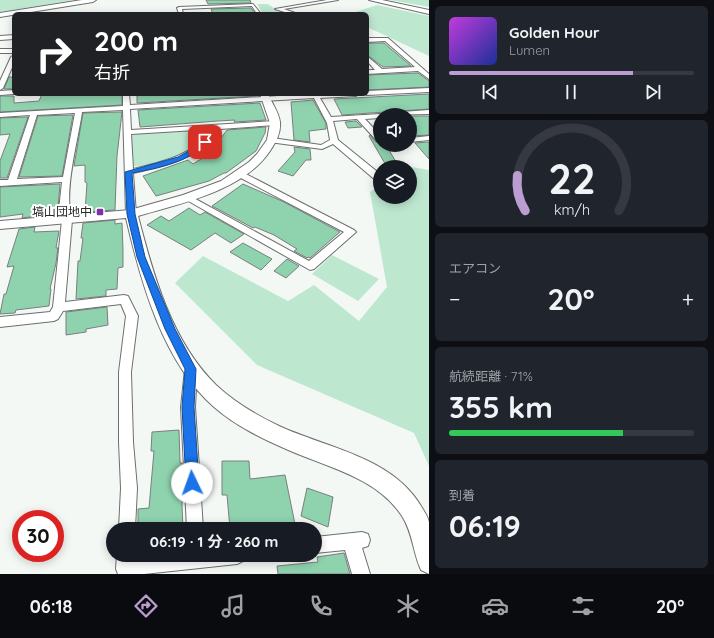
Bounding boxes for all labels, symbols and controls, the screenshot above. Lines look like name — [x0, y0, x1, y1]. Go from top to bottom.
text: 200 m — [94, 23, 178, 58]
text: Golden Hour — [509, 23, 600, 42]
icon: right — [28, 28, 80, 80]
text: Lumen — [509, 42, 550, 58]
text: 右折 — [94, 61, 130, 84]
icon: previous — [479, 81, 501, 103]
icon: pause — [560, 81, 582, 103]
icon: next — [642, 81, 664, 103]
map controls — [373, 108, 417, 204]
button: sound — [373, 108, 417, 152]
pin — [188, 125, 222, 159]
icon: arrive — [194, 131, 216, 153]
text: 22 — [548, 152, 595, 204]
button: layers — [373, 160, 417, 204]
text: km/h — [553, 201, 590, 219]
place label: 塙山団地中 — [32, 204, 92, 219]
marker: 塙山団地中 — [95, 207, 105, 217]
text: エアコン — [449, 260, 501, 276]
text: 20° — [547, 280, 595, 318]
text: − — [449, 285, 460, 313]
text: + — [682, 285, 694, 313]
text: 航続距離 · 71% — [449, 368, 533, 384]
text: 355 km — [449, 388, 553, 426]
position arrow — [171, 462, 213, 504]
text: 到着 — [449, 487, 475, 503]
text: 06:19 — [449, 507, 521, 545]
speed limit sign: 30 — [12, 510, 64, 562]
text: 06:19 · 1 分 · 260 m — [150, 532, 278, 551]
icon: directions — [132, 592, 160, 620]
icon: music — [219, 592, 247, 620]
icon: phone — [307, 592, 335, 620]
icon: climate — [394, 592, 422, 620]
icon: car — [481, 592, 509, 620]
icon: filters — [569, 592, 597, 620]
text: 06:18 — [30, 595, 72, 618]
text: 20° — [656, 595, 684, 618]

